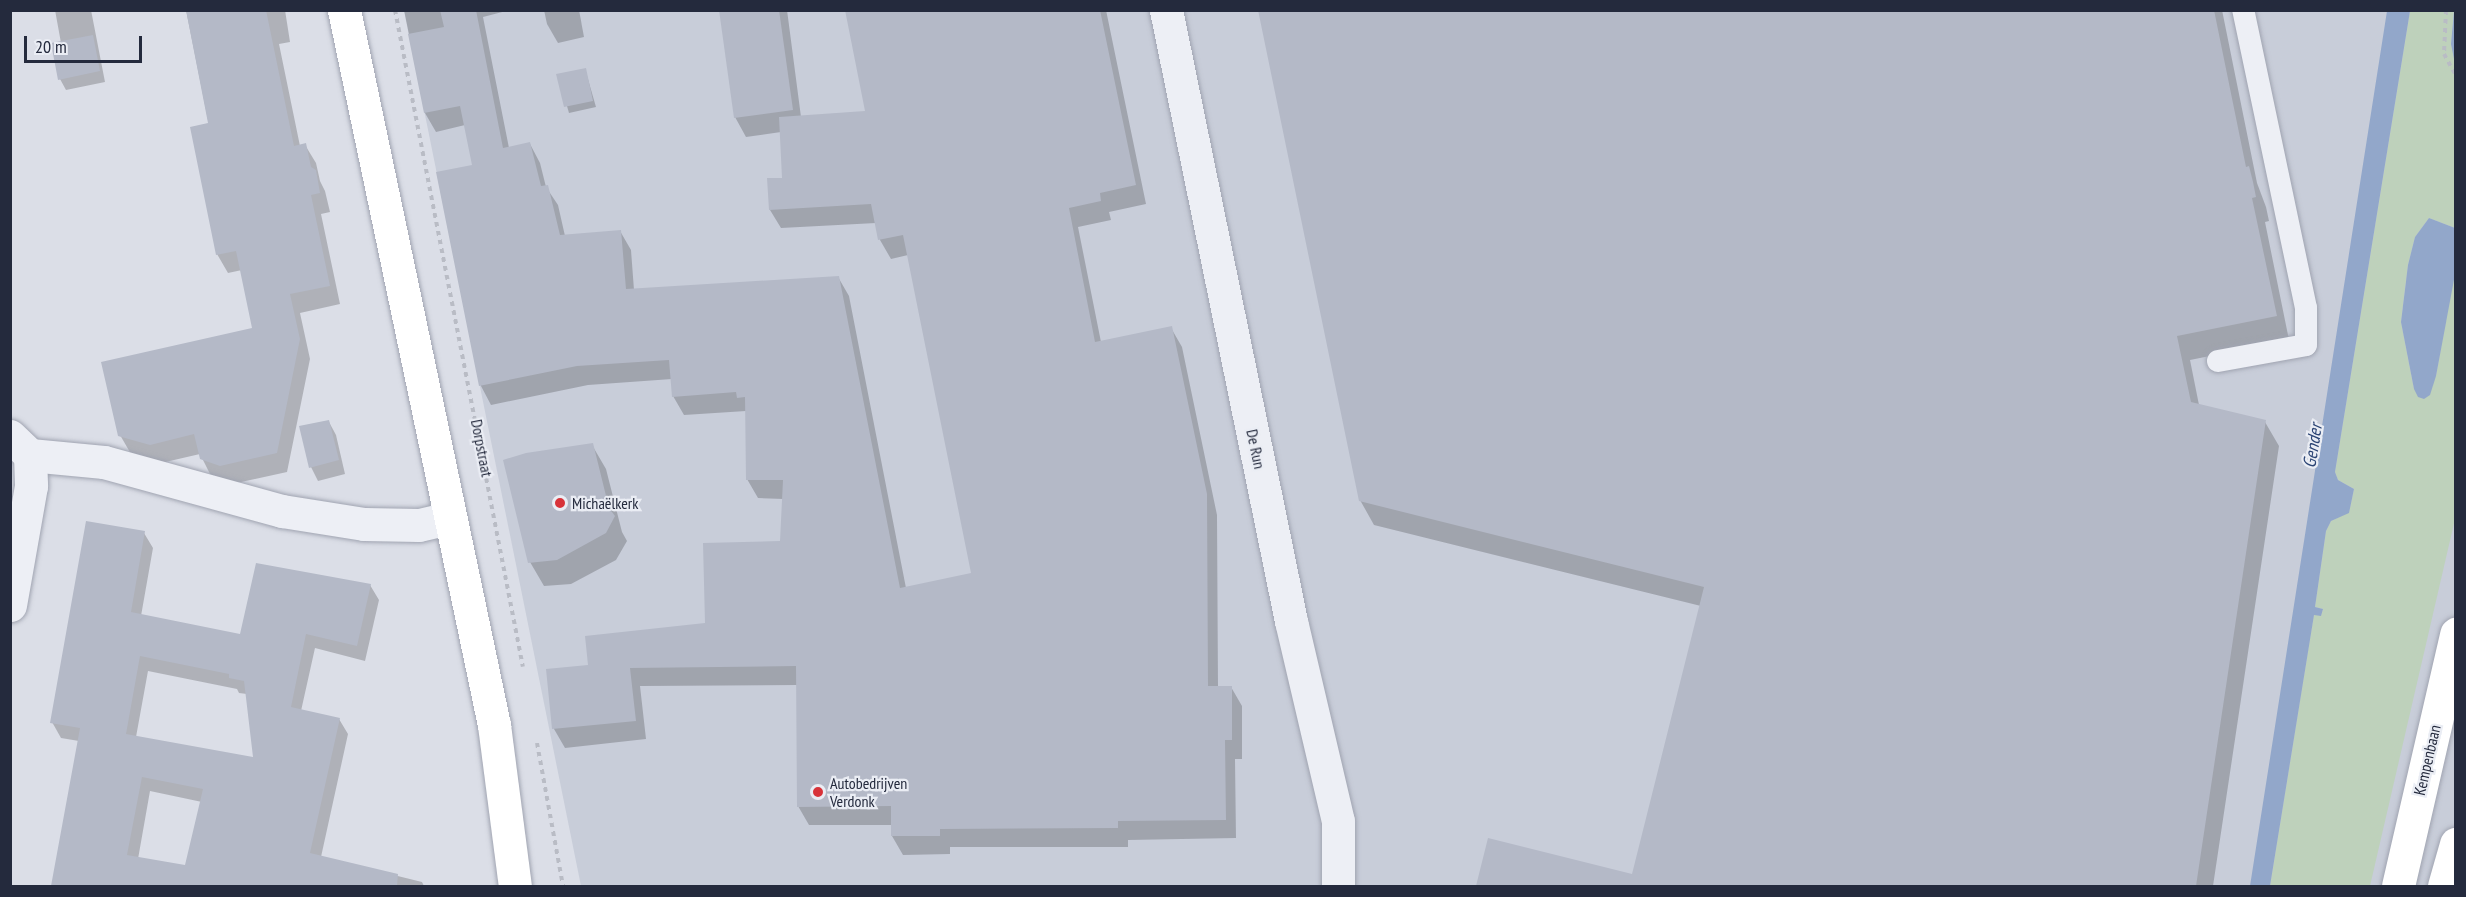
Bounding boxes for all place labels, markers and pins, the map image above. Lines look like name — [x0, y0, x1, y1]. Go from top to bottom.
place label: Michaëlkerk — [572, 493, 638, 513]
marker: Michaëlkerk — [553, 496, 567, 510]
place label: Autobedrijven Verdonk — [830, 773, 907, 811]
marker: Autobedrijven Verdonk — [811, 785, 825, 799]

